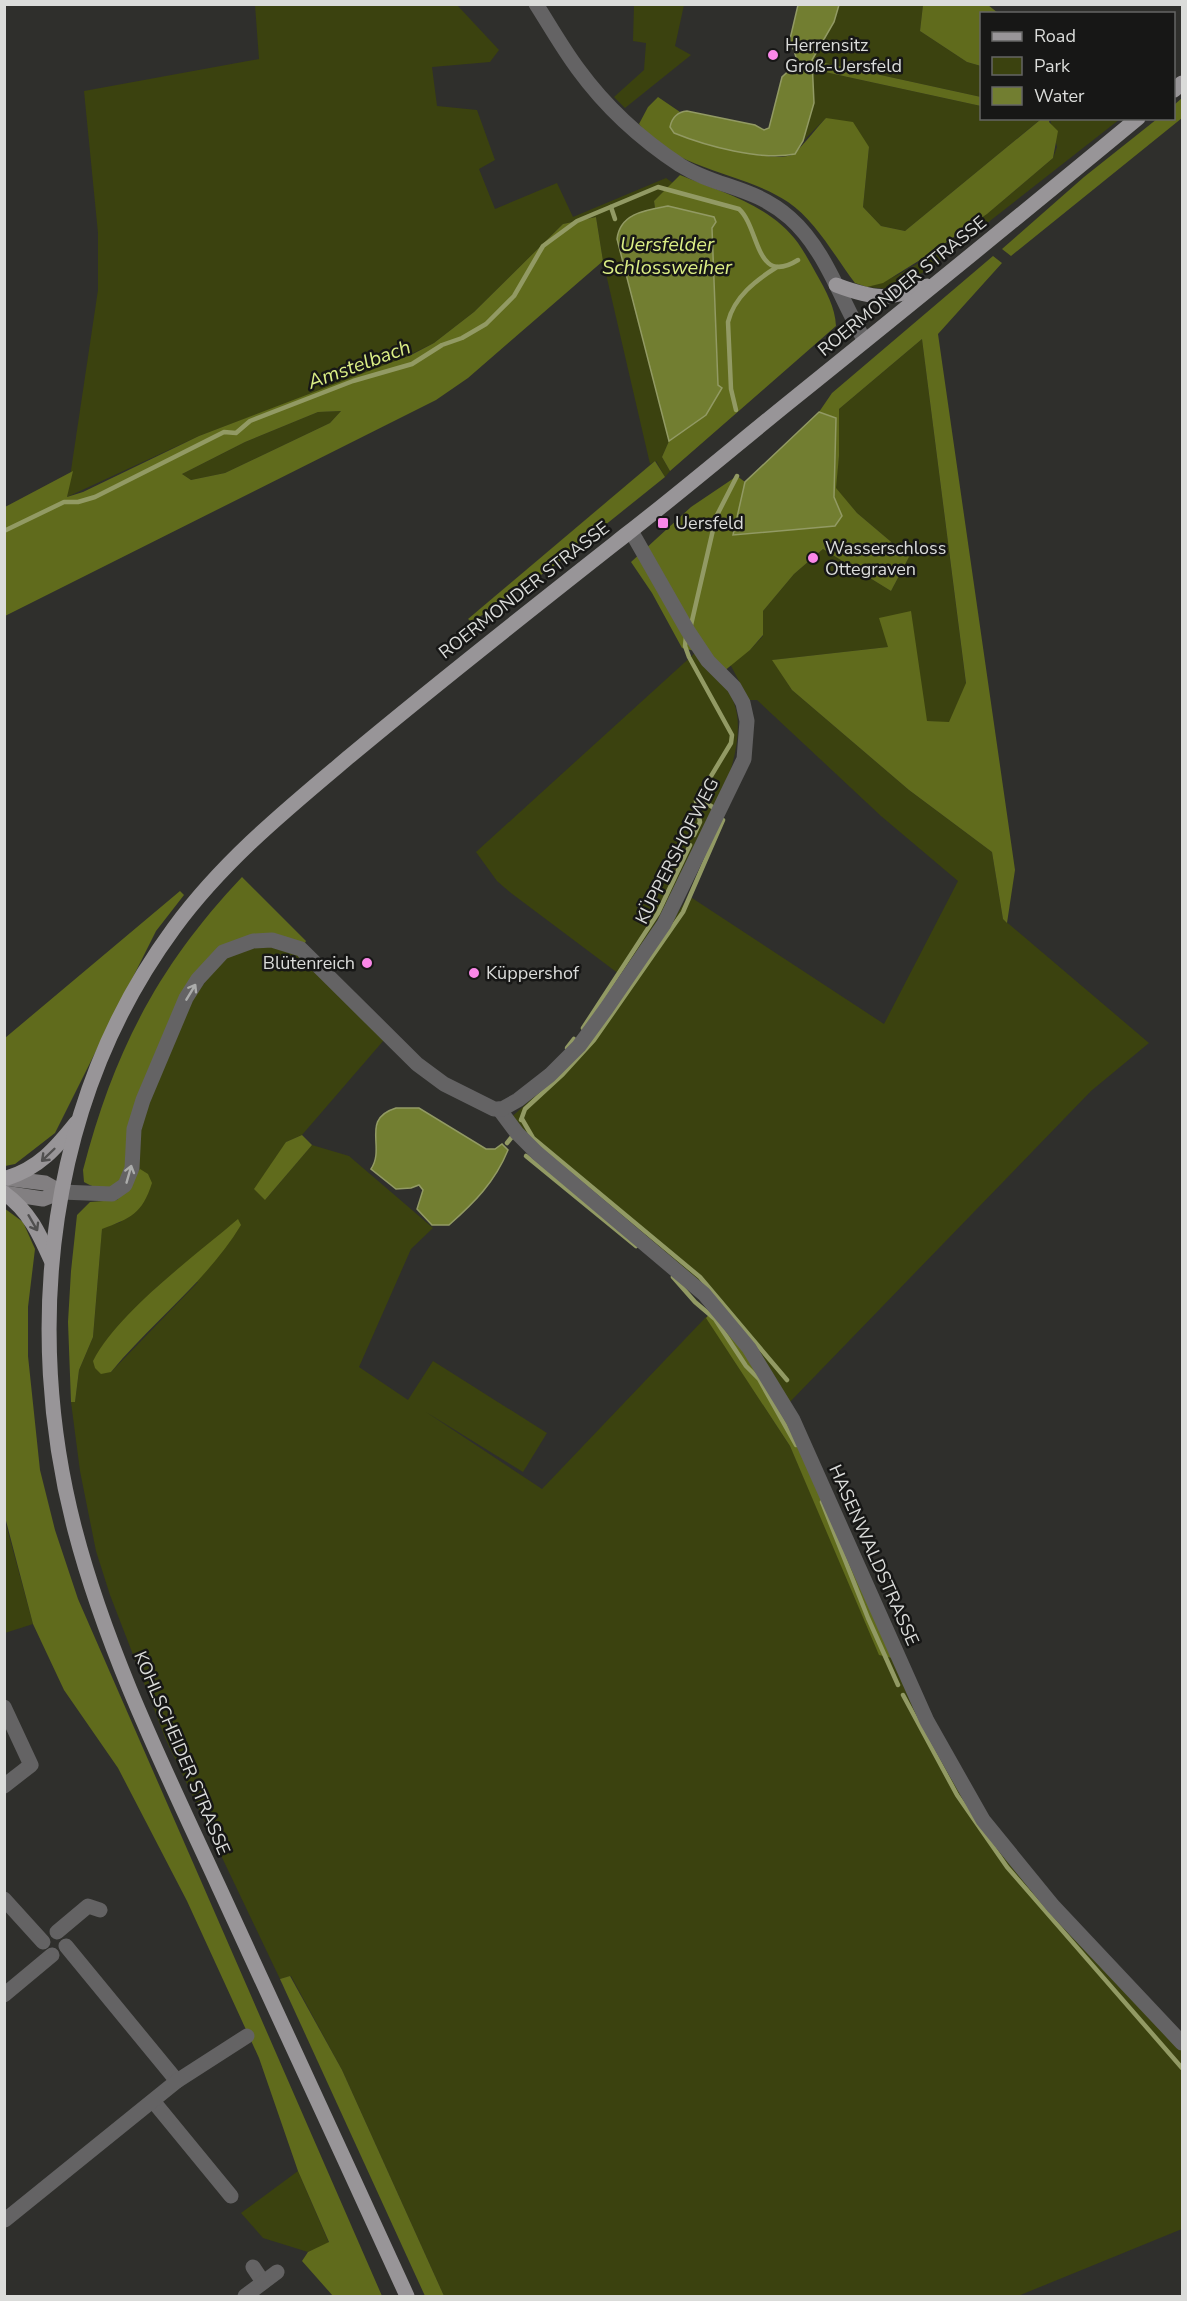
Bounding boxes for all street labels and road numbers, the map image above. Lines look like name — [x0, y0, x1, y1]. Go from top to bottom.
street label: ROERMONDER STRASSE — [813, 210, 991, 362]
street label: ROERMONDER STRASSE — [434, 516, 614, 664]
street label: KÜPPERSHOFWEG — [630, 774, 724, 928]
street label: HASENWALDSTRASSE — [823, 1461, 925, 1649]
street label: KOHLSCHEIDER STRASSE — [128, 1647, 236, 1859]

